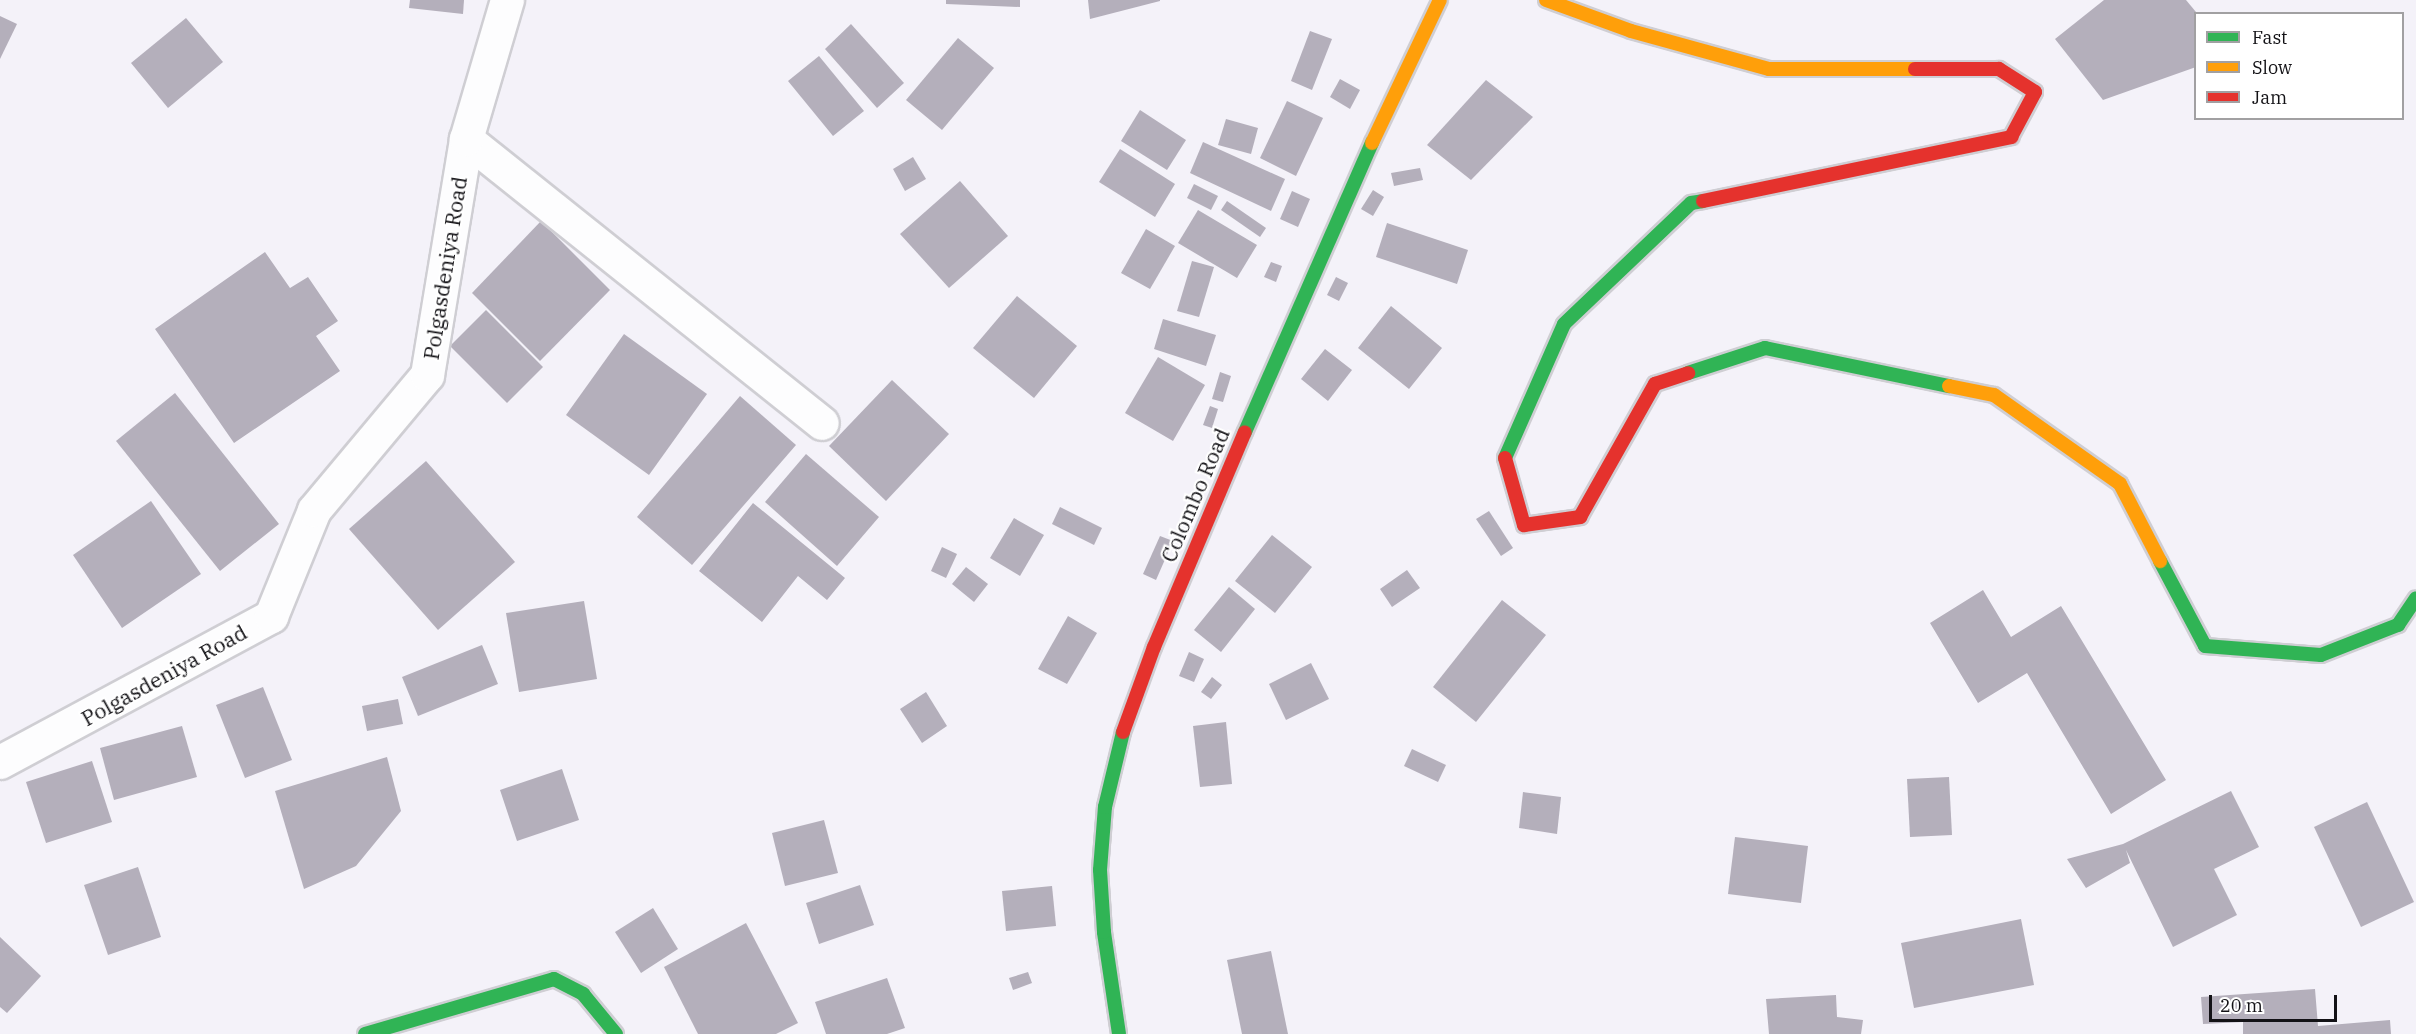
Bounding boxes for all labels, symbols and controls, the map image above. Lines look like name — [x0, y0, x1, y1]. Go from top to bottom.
legend — [2194, 12, 2404, 120]
text: Fast — [2252, 26, 2287, 49]
text: Slow — [2252, 56, 2292, 79]
text: Jam — [2252, 86, 2287, 109]
street label: Polgasdeniya Road — [418, 174, 472, 362]
street label: Colombo Road — [1155, 424, 1235, 566]
street label: Polgasdeniya Road — [77, 619, 251, 731]
scale bar — [2212, 983, 2340, 1021]
text: 20 m — [2220, 994, 2263, 1017]

